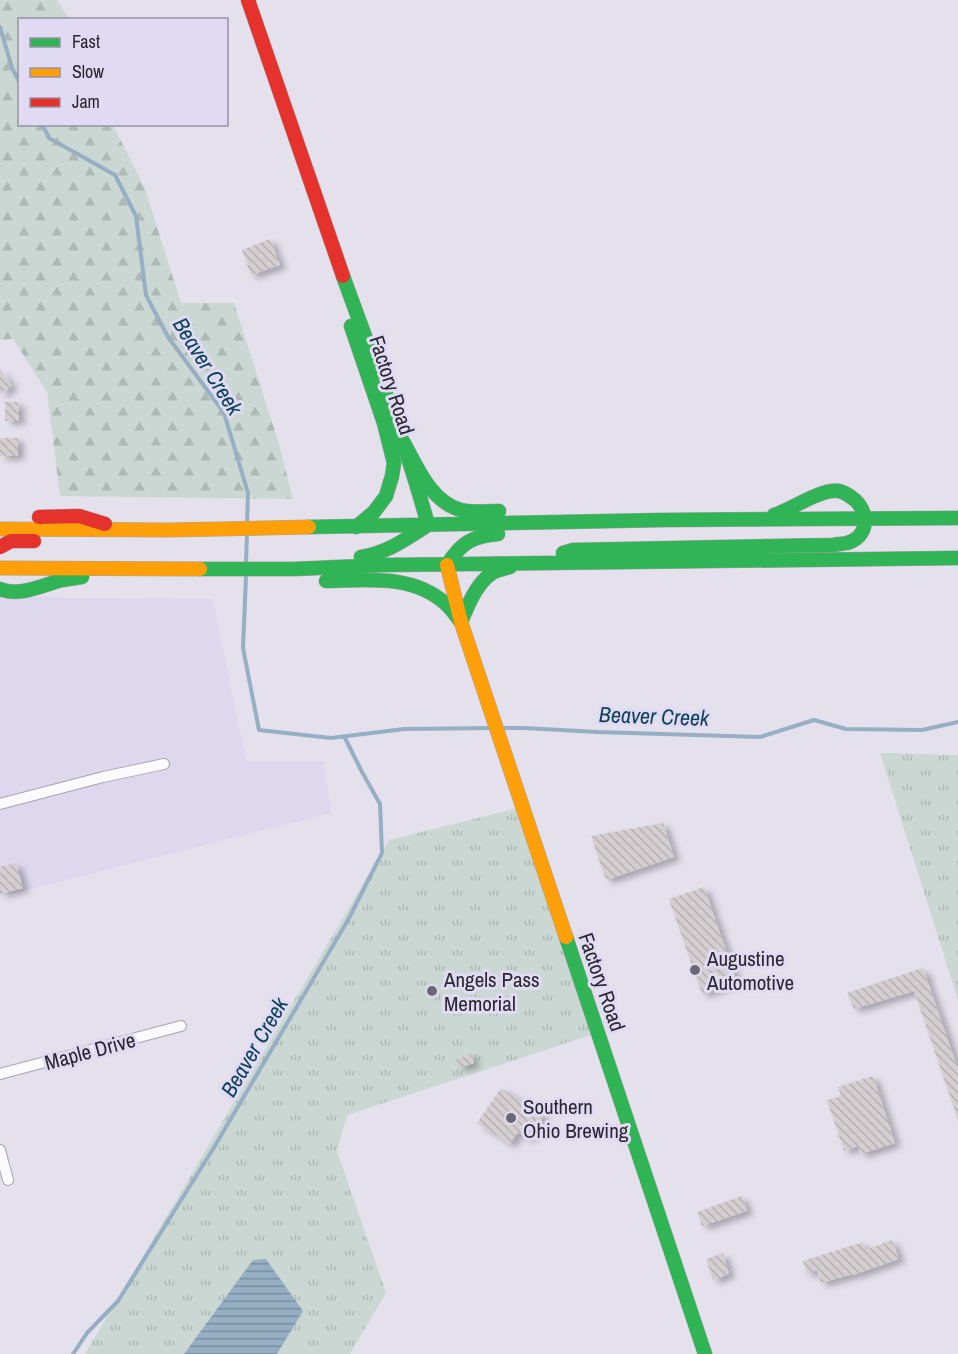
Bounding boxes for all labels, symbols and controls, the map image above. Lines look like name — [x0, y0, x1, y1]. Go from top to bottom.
legend — [18, 18, 228, 126]
text: Fast — [72, 29, 100, 54]
text: Slow — [72, 59, 104, 84]
text: Jam — [72, 89, 100, 114]
water label: Beaver Creek — [166, 311, 250, 422]
street label: Factory Road — [362, 332, 422, 438]
water label: Beaver Creek — [598, 699, 711, 733]
street label: Factory Road — [572, 929, 632, 1035]
place label: Augustine Automotive — [706, 944, 794, 997]
marker: Augustine Automotive — [688, 963, 702, 977]
place label: Angels Pass Memorial — [443, 965, 540, 1018]
marker: Angels Pass Memorial — [425, 984, 439, 998]
water label: Beaver Creek — [213, 991, 295, 1102]
street label: Maple Drive — [41, 1025, 139, 1077]
place label: Southern Ohio Brewing — [523, 1092, 629, 1145]
marker: Southern Ohio Brewing — [504, 1111, 518, 1125]

